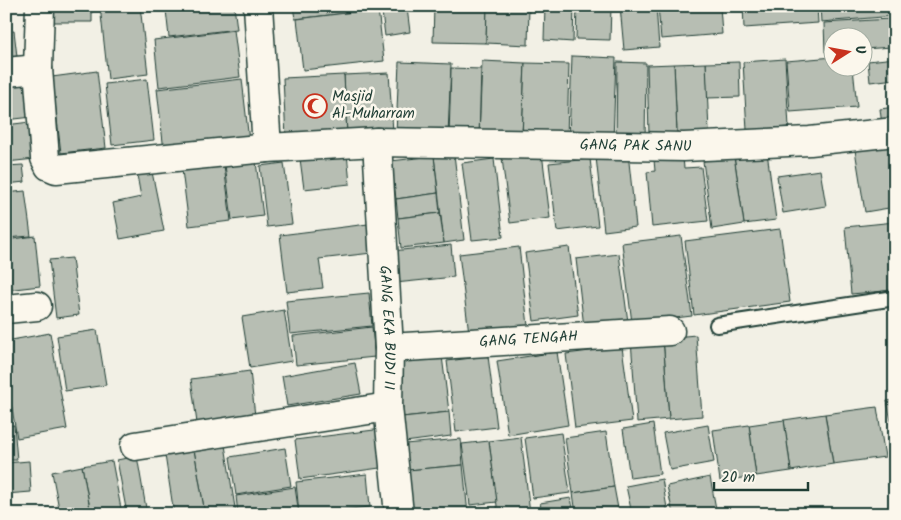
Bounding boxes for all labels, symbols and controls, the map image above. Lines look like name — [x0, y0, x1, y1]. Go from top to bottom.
north arrow — [824, 28, 874, 78]
text: U — [848, 44, 871, 57]
place label: Masjid Al-Muharram — [332, 85, 415, 126]
mosque icon: Masjid Al-Muharram — [302, 93, 328, 119]
street label: GANG PAK SANU — [580, 133, 692, 159]
street label: GANG EKA BUDI II — [372, 265, 401, 391]
street label: GANG TENGAH — [479, 325, 579, 355]
scale bar — [714, 460, 807, 492]
text: 20 m — [721, 466, 755, 490]

